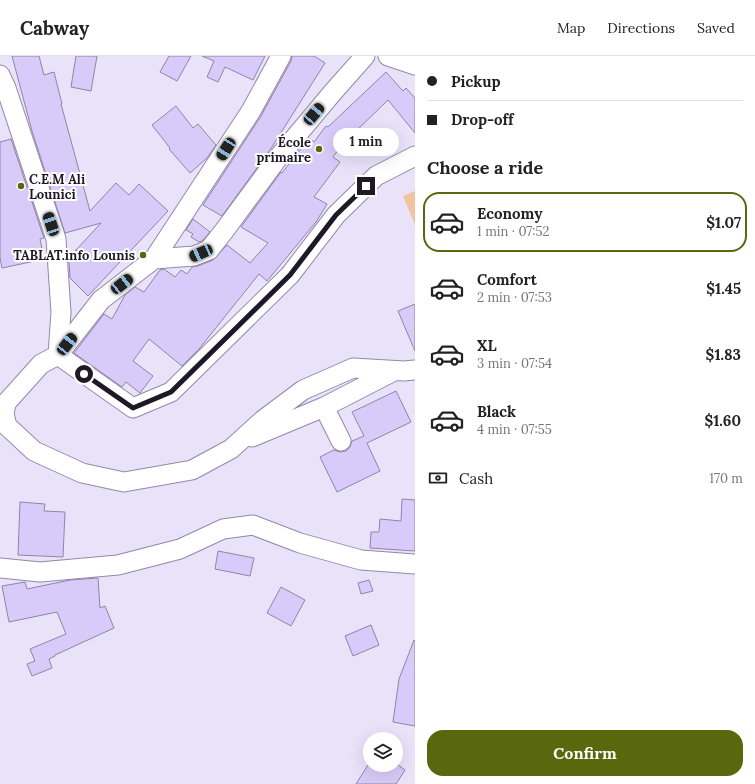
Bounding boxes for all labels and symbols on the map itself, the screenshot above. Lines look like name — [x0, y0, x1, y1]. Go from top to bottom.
car — [302, 101, 326, 127]
callout: 1 min — [333, 128, 399, 156]
place label: École primaire — [257, 133, 311, 166]
car — [214, 136, 238, 162]
marker: École primaire — [314, 144, 324, 154]
place label: C.E.M Ali Lounici — [29, 171, 85, 203]
route end — [357, 177, 375, 195]
marker: C.E.M Ali Lounici — [16, 181, 26, 191]
car — [42, 211, 60, 237]
car — [188, 243, 214, 263]
place label: TABLAT.info Lounis — [13, 247, 135, 264]
marker: TABLAT.info Lounis — [138, 250, 148, 260]
car — [109, 272, 135, 296]
car — [55, 331, 79, 357]
route start — [75, 365, 93, 383]

